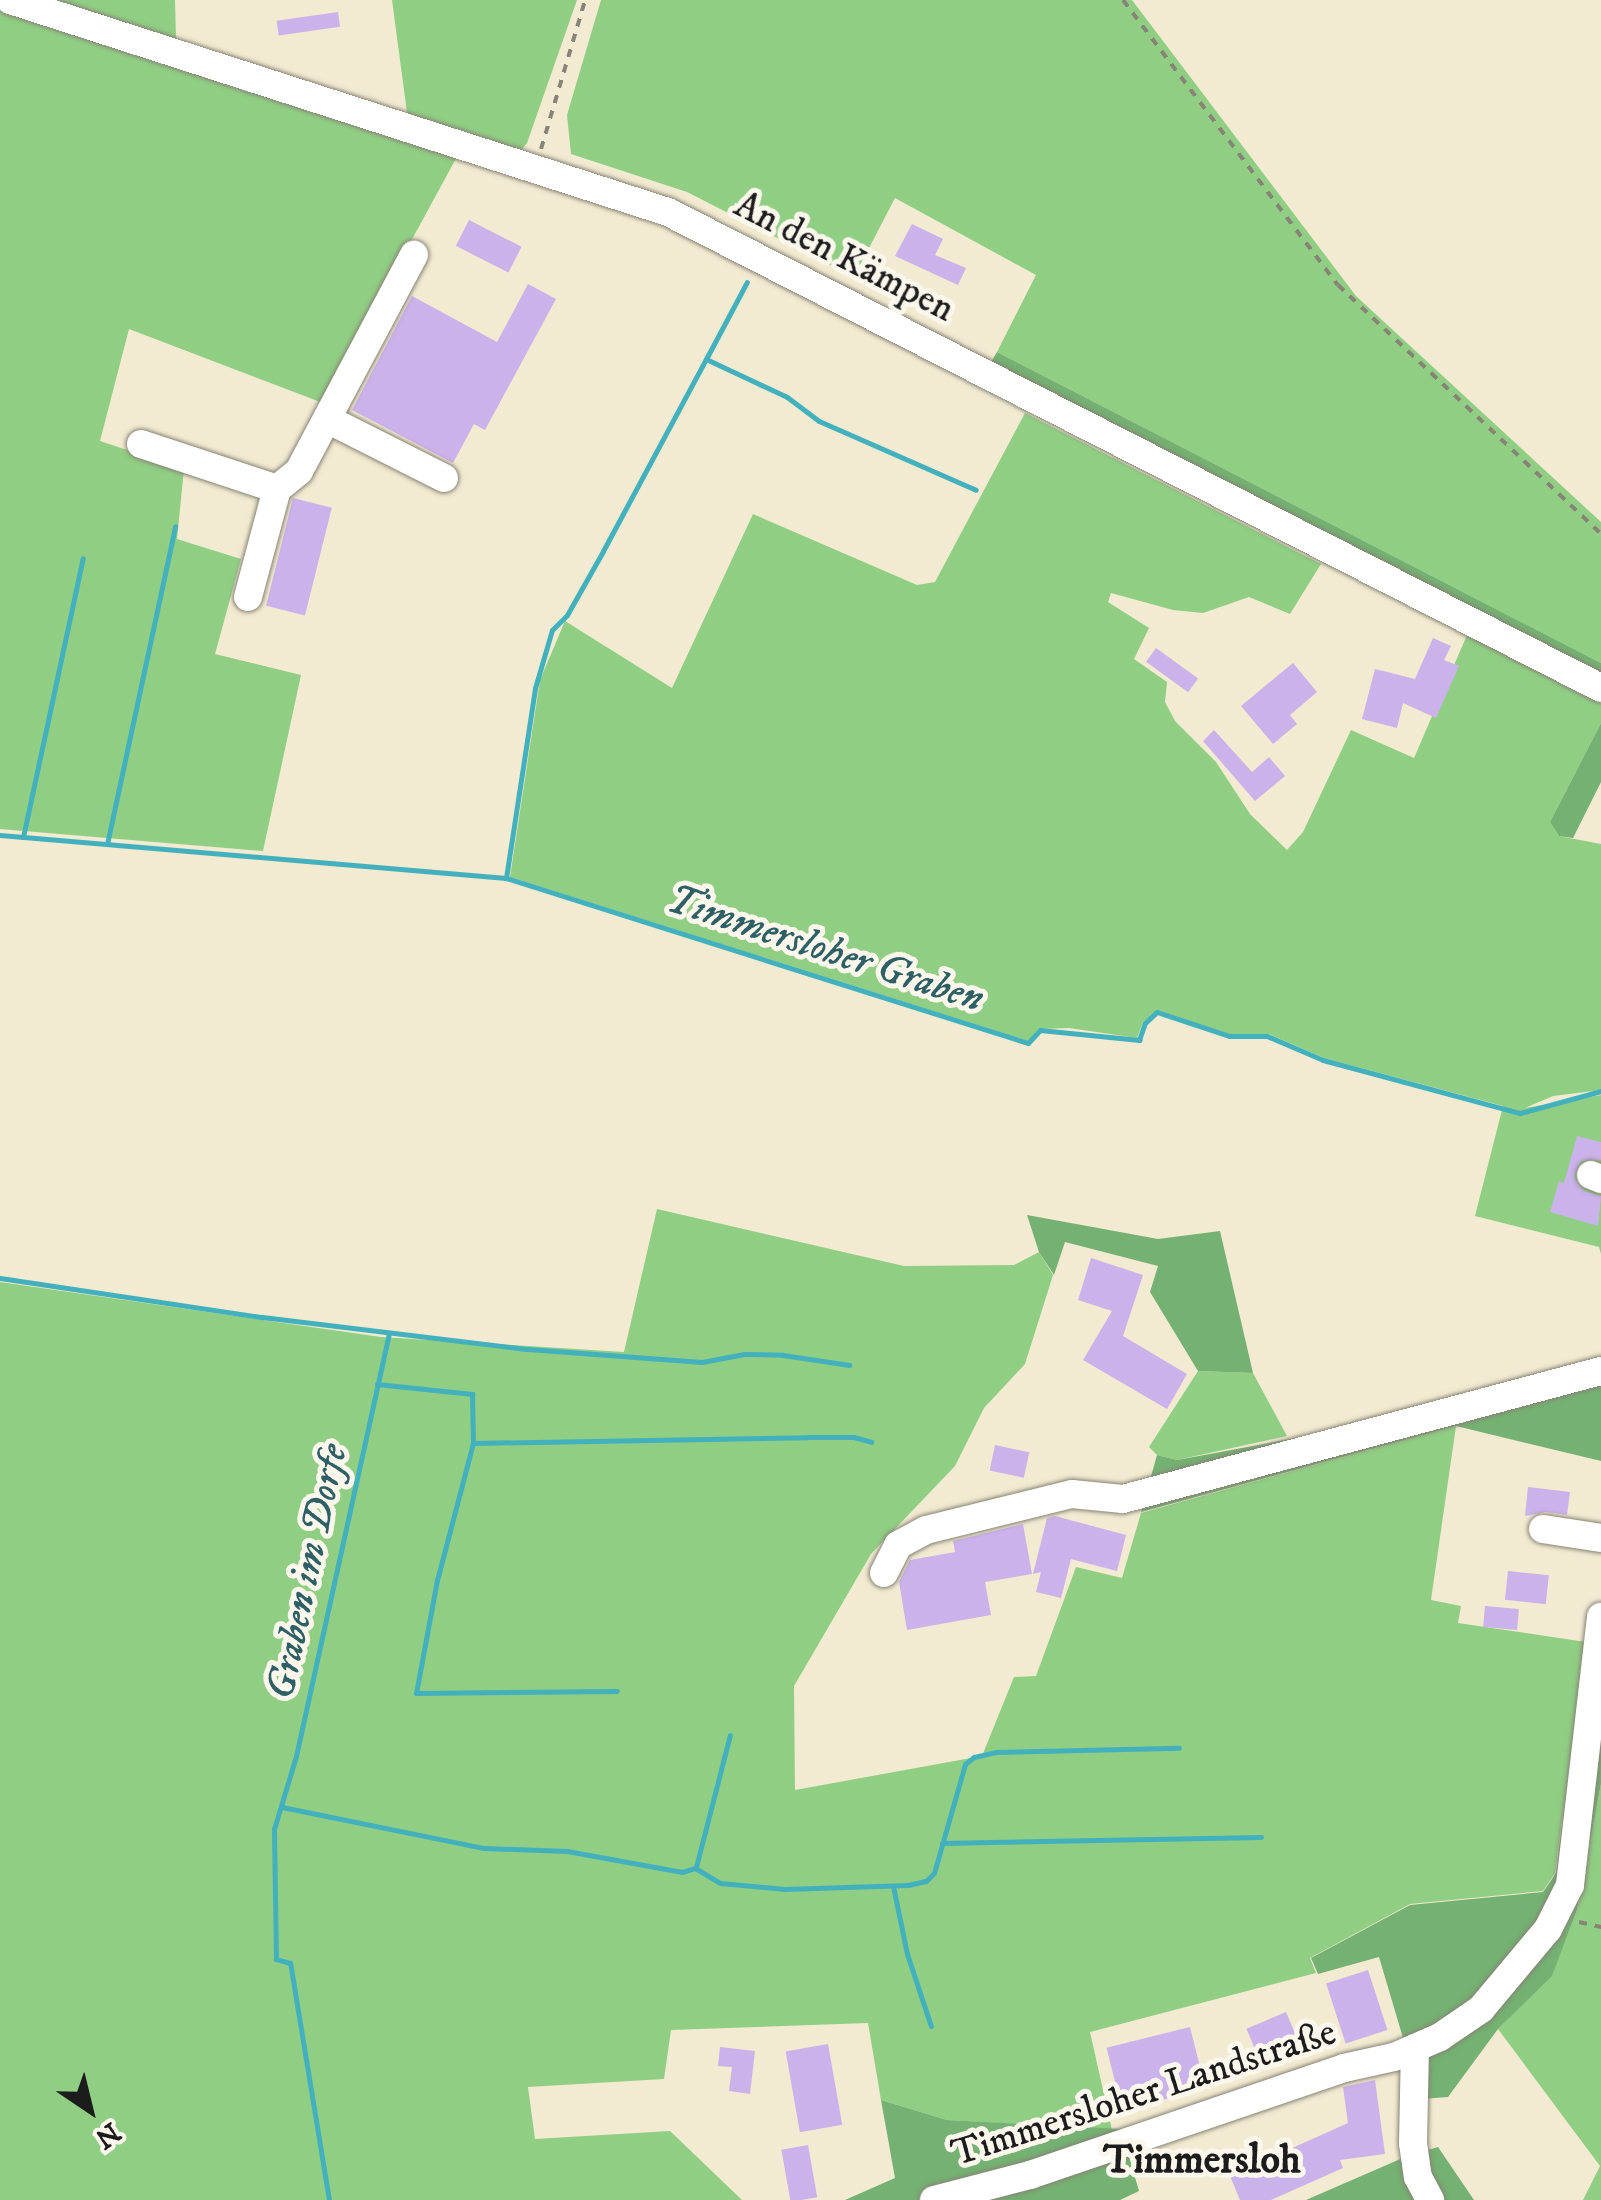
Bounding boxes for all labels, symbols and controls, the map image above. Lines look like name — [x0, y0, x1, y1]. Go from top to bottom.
street label: An den Kämpen — [726, 183, 962, 333]
water label: Timmersloher Graben — [661, 876, 989, 1024]
water label: Graben im Dorfe — [258, 1440, 358, 1704]
street label: Timmersloher Landstraße — [946, 2010, 1342, 2178]
north arrow — [40, 2060, 140, 2160]
text: N — [88, 2114, 127, 2156]
district label: Timmersloh — [1103, 2137, 1301, 2185]

